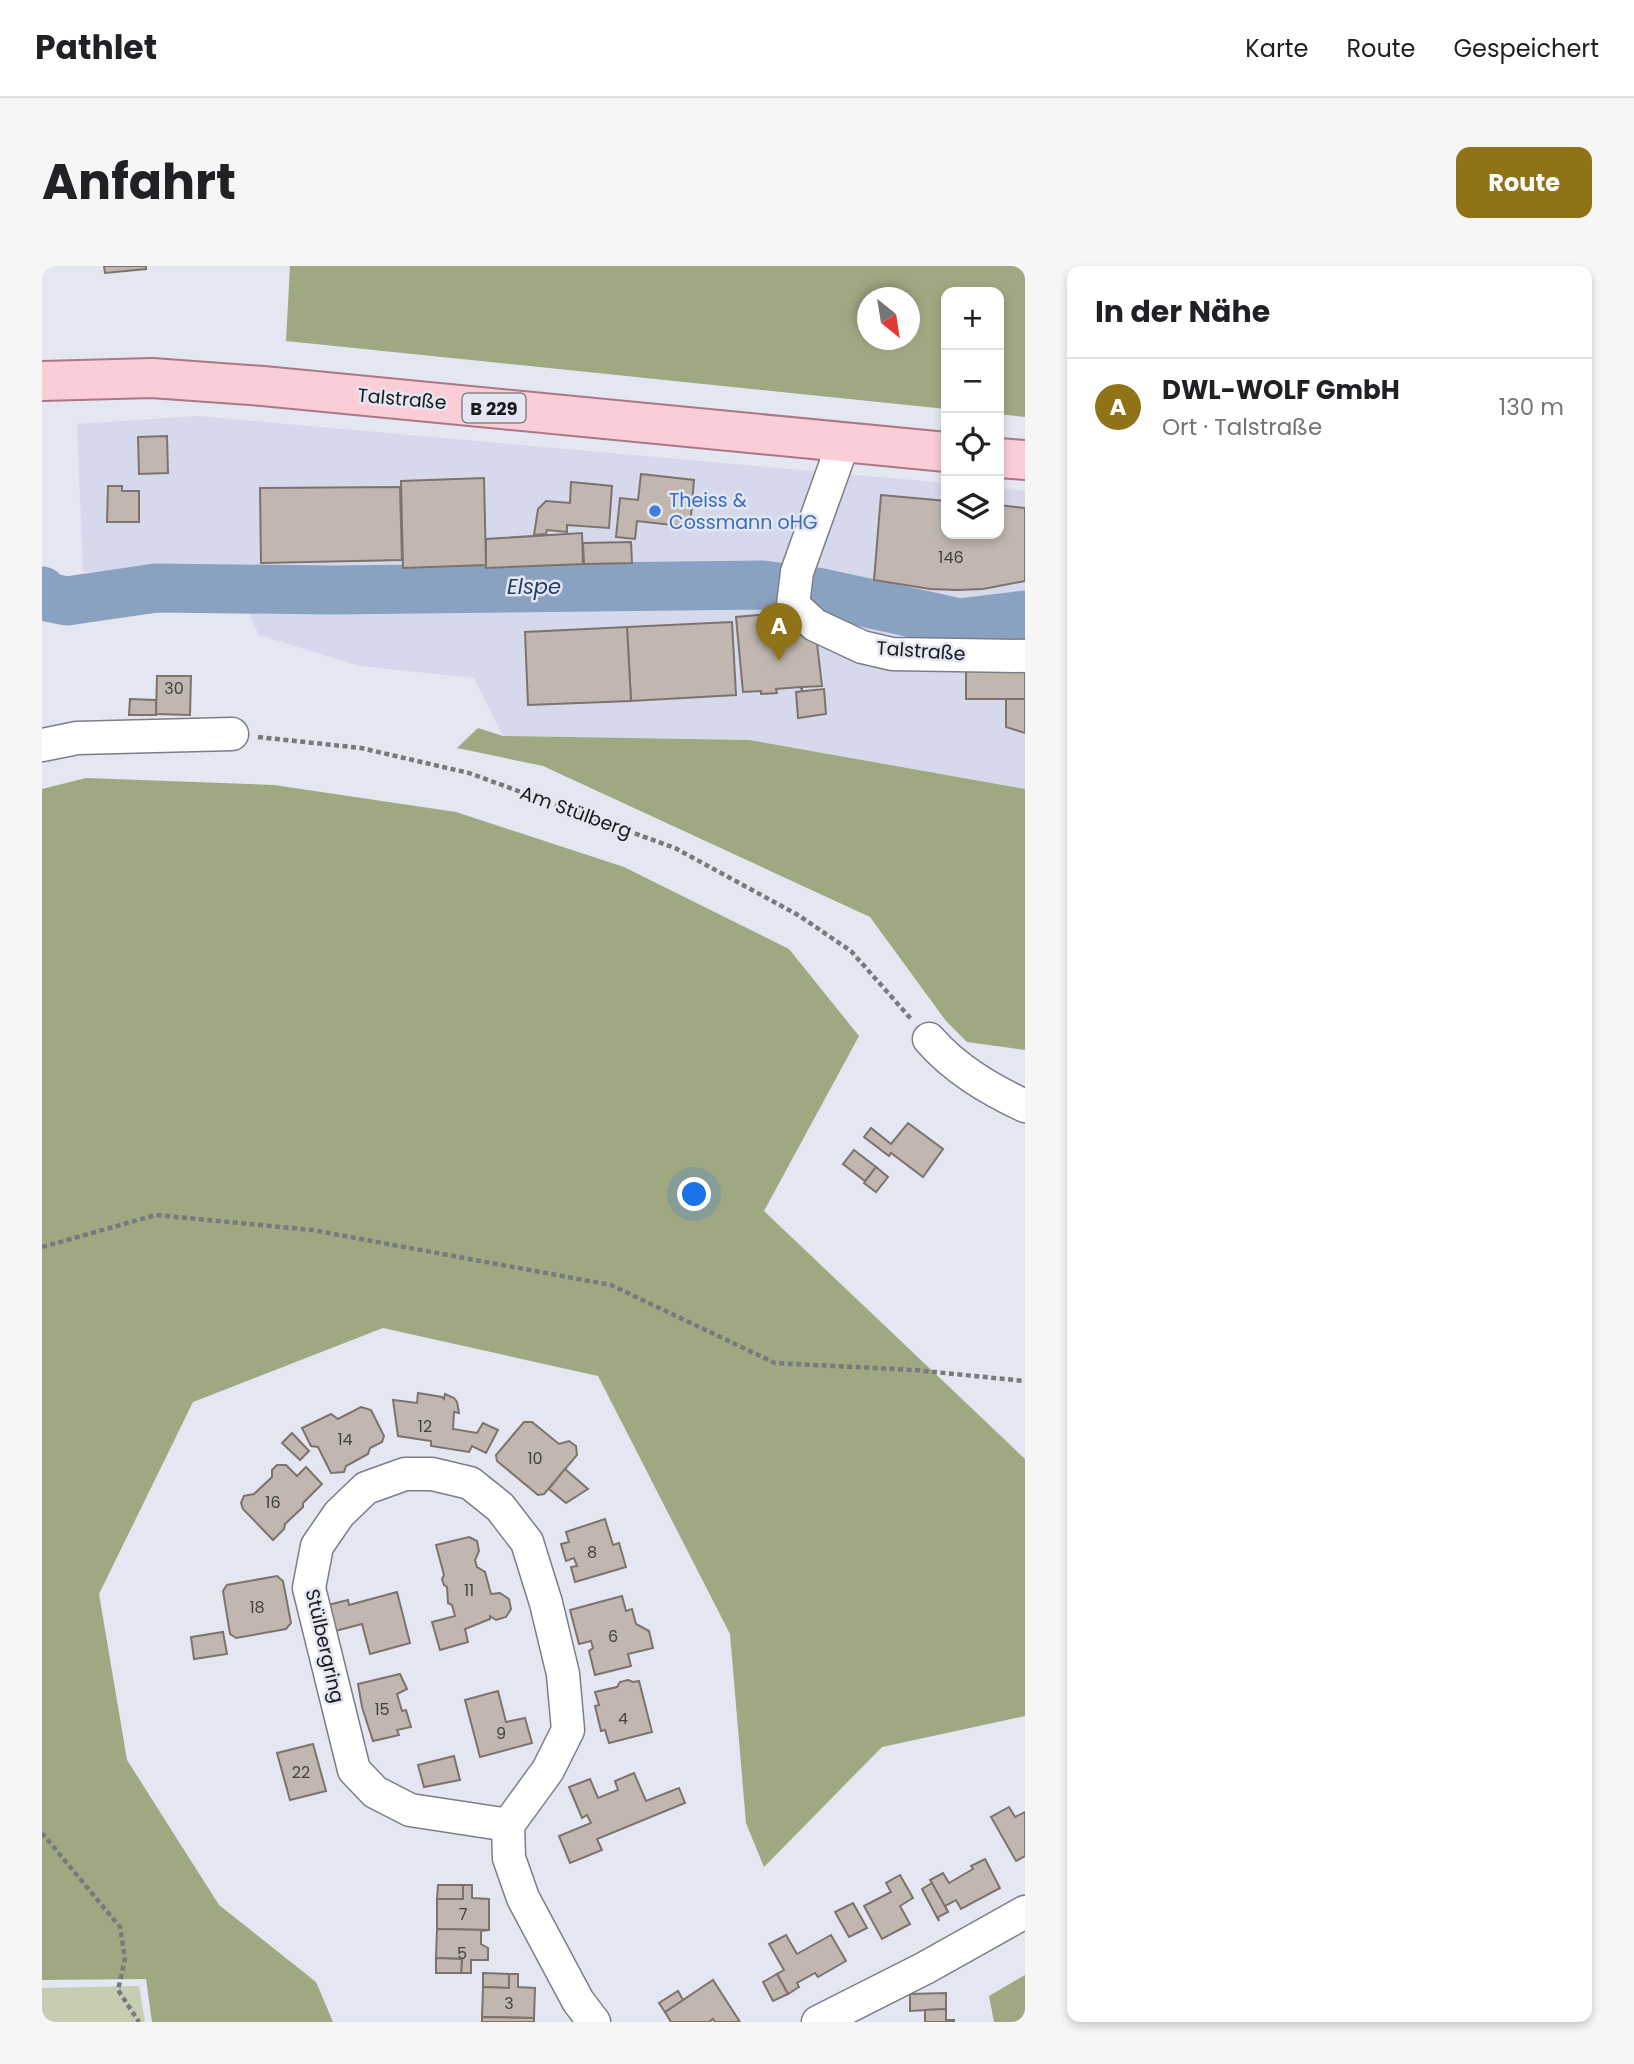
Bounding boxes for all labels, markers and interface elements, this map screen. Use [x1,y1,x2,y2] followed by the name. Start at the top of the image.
[35,24,157,71] text: Pathlet
[1245,32,1308,65] text: Karte
[1346,32,1415,65] text: Route
[1453,32,1599,65] text: Gespeichert
[1456,147,1592,218] button: Route
[42,148,236,216] text: Anfahrt
[857,287,920,350] north arrow
[941,287,1004,539] map controls
[941,287,1004,350] button: +
[1095,290,1270,333] text: In der Nähe
[941,350,1004,413] button: −
[1162,372,1400,408] text: DWL-WOLF GmbH
[356,382,448,416] street label: Talstraße
[1110,391,1126,423] text: A
[1499,391,1564,423] text: 130 m
[462,393,526,422] road number: B 229
[1162,411,1322,443] text: Ort · Talstraße
[941,413,1004,476] button: locate
[941,476,1004,539] button: layers
[669,487,818,536] place label: Theiss & Cossmann oHG
[647,503,663,519] marker: Theiss & Cossmann oHG
[938,546,964,569] house number: 146
[507,572,561,601] water label: Elspe
[756,603,802,661] pin: A
[876,634,966,668] street label: Talstraße
[164,677,184,700] house number: 30
[516,779,636,845] street label: Am Stülberg
[677,1177,711,1211] your location
[418,1415,432,1438] house number: 12
[337,1428,353,1451] house number: 14
[527,1447,543,1470] house number: 10
[265,1491,281,1514] house number: 16
[587,1541,597,1564] house number: 8
[464,1579,474,1602] house number: 11
[299,1586,351,1706] street label: Stülbergring
[249,1596,265,1619] house number: 18
[608,1625,618,1648] house number: 6
[374,1698,390,1721] house number: 15
[618,1707,628,1730] house number: 4
[496,1722,506,1745] house number: 9
[292,1761,310,1784] house number: 22
[459,1903,468,1926] house number: 7
[457,1942,467,1965] house number: 5
[504,1992,514,2015] house number: 3

